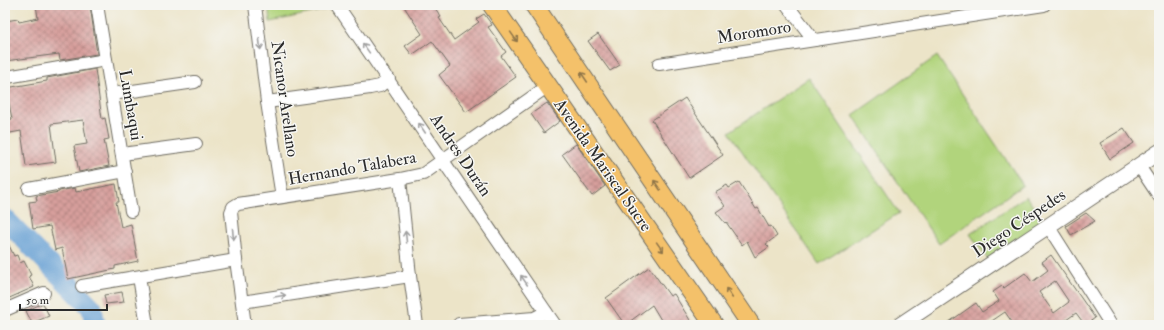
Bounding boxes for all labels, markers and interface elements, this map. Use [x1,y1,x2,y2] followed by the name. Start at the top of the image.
[716,16,792,48] street label: Moromoro
[510,31,518,42] one-way arrow
[256,37,264,50] one-way arrow
[266,40,304,158] street label: Nicanor Arellano
[362,42,370,53] one-way arrow
[114,68,148,143] street label: Lumbaqui
[580,72,588,83] one-way arrow
[549,94,657,235] street label: Avenida Mariscal Sucre
[425,109,497,201] street label: Andres Durán
[418,123,426,134] one-way arrow
[286,146,419,190] street label: Hernando Talabera
[653,180,661,191] one-way arrow
[968,184,1070,263] street label: Diego Céspedes
[229,227,237,240] one-way arrow
[402,231,410,244] one-way arrow
[656,242,664,253] one-way arrow
[520,274,528,285] one-way arrow
[20,286,107,312] scale bar
[725,287,733,298] one-way arrow
[274,292,287,300] one-way arrow
[26,293,50,308] text: 50 m

